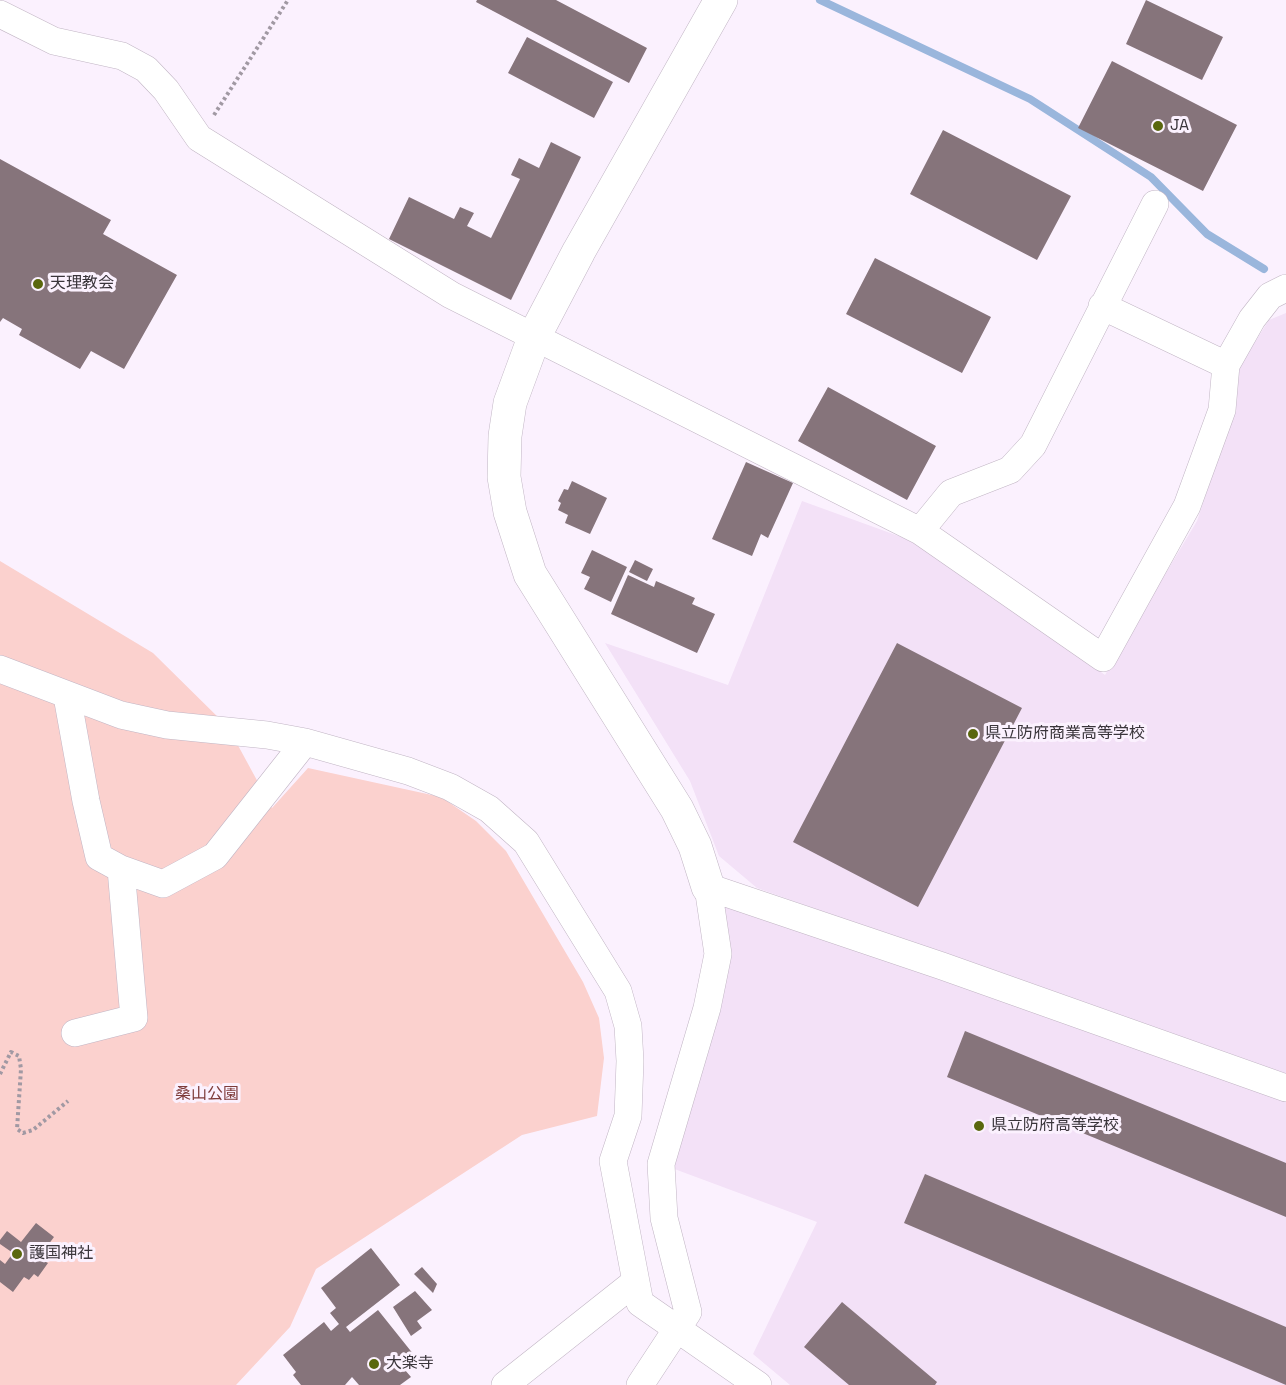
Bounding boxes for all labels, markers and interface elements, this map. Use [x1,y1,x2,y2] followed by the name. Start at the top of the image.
[1170,116,1189,136] place label: JA
[1151,119,1165,133] marker: JA
[50,274,114,294] place label: 天理教会
[31,277,45,291] marker: 天理教会
[985,724,1145,744] place label: 県立防府商業高等学校
[966,727,980,741] marker: 県立防府商業高等学校
[175,1085,239,1105] park label: 桑山公園
[991,1116,1119,1136] place label: 県立防府高等学校
[972,1119,986,1133] marker: 県立防府高等学校
[29,1244,93,1264] place label: 護国神社
[10,1247,24,1261] marker: 護国神社
[386,1354,434,1374] place label: 大楽寺
[367,1357,381,1371] marker: 大楽寺

